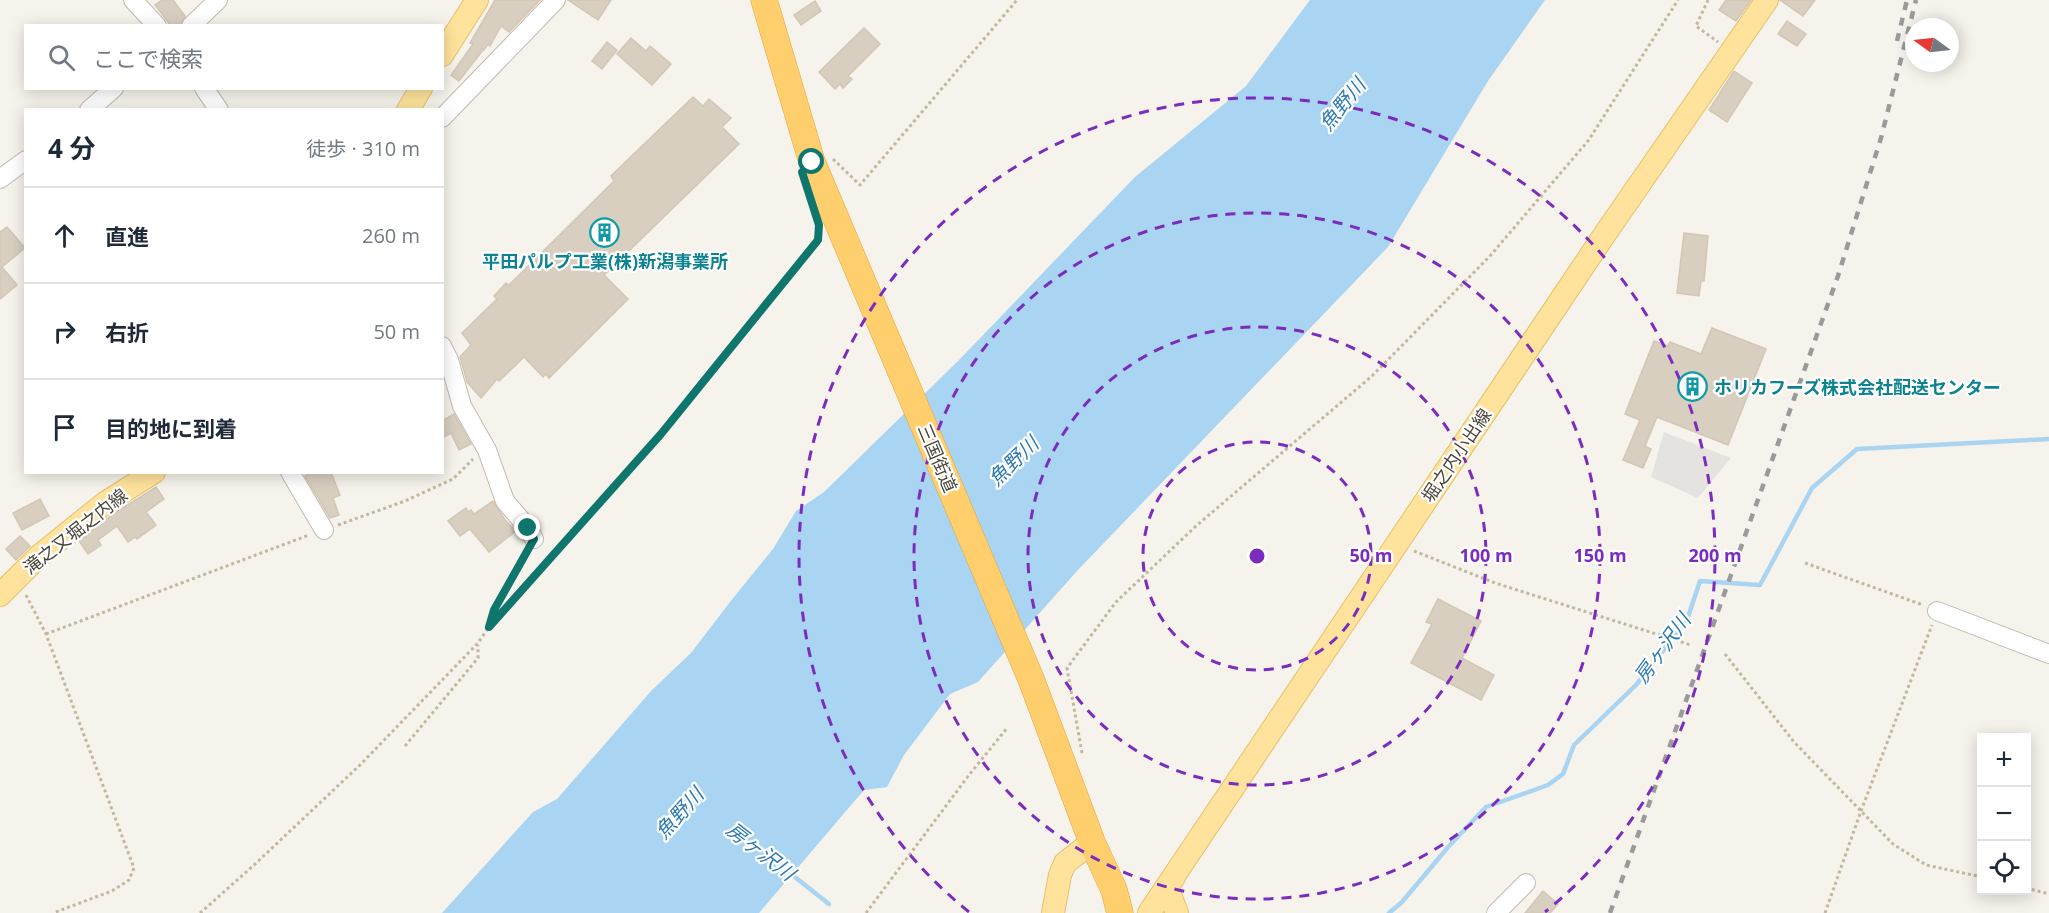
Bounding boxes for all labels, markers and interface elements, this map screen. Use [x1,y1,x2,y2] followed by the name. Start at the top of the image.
[1905,18,1959,72] north arrow
[24,24,444,90] search box
[45,41,78,74] icon: search
[93,43,203,73] text: ここで検索
[1313,71,1373,136] water label: 魚野川
[48,130,96,166] text: 4 分
[306,135,420,162] text: 徒歩 · 310 m
[798,148,824,174] route start
[589,216,621,248] building icon: 平田パルプ工業(株)新潟事業所
[48,219,81,252] icon: ahead
[105,221,149,251] text: 直進
[362,222,420,249] text: 260 m
[482,249,728,273] place label: 平田パルプ工業(株)新潟事業所
[48,315,81,348] icon: right
[105,317,149,347] text: 右折
[373,318,420,345] text: 50 m
[1677,371,1709,403] building icon: ホリカフーズ株式会社配送センター
[1714,375,2001,399] place label: ホリカフーズ株式会社配送センター
[1416,404,1496,506] street label: 堀之内小出線
[48,411,81,444] icon: arrive
[105,413,237,443] text: 目的地に到着
[913,420,963,496] street label: 三国街道
[982,429,1045,492] water label: 魚野川
[18,483,132,579] street label: 滝之又堀之内線
[514,514,540,540] route end
[1350,543,1392,567] text: 50 m
[1459,543,1513,567] text: 100 m
[1573,543,1627,567] text: 150 m
[1688,543,1742,567] text: 200 m
[1247,546,1267,566] centre of rings
[1628,606,1698,688] water label: 房ヶ沢川
[1977,733,2031,895] map controls
[1977,733,2031,787] button: +
[649,780,710,844] water label: 魚野川
[1977,787,2031,841] button: −
[721,816,802,887] water label: 房ヶ沢川
[1977,841,2031,895] button: locate

